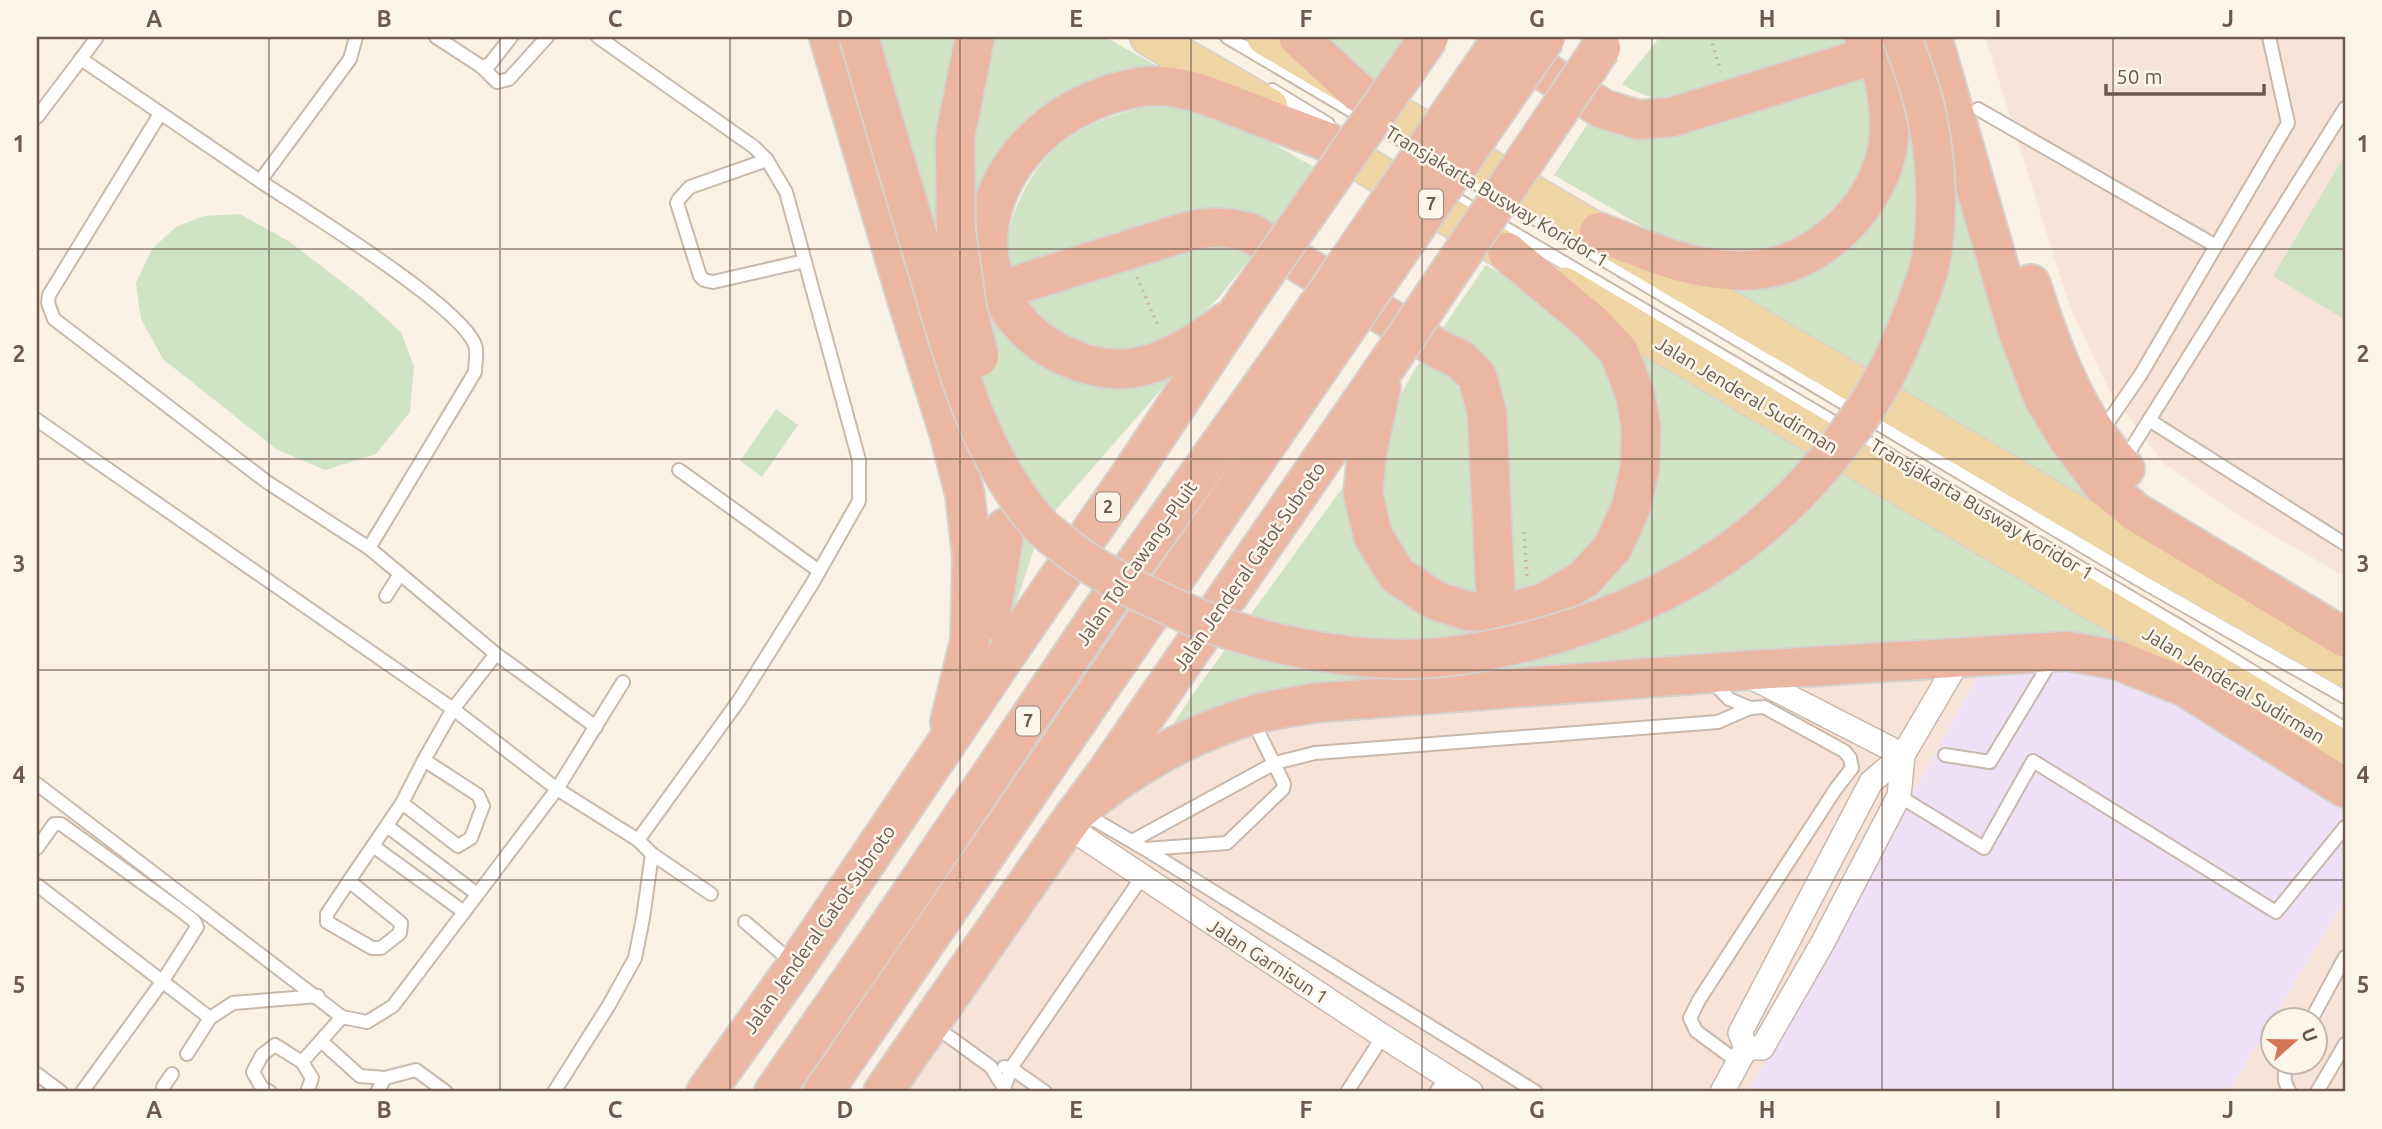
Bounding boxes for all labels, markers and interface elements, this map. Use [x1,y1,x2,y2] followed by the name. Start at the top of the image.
[146,6,162,31] text: A
[376,6,392,31] text: B
[608,6,623,31] text: C
[837,6,853,31] text: D
[1069,6,1083,31] text: E
[1300,6,1313,31] text: F
[1529,6,1545,31] text: G
[1759,6,1775,31] text: H
[1995,6,2001,31] text: I
[2222,6,2234,31] text: J
[2106,52,2263,96] scale bar
[2116,64,2163,88] text: 50 m
[1381,121,1613,271] street label: Transjakarta Busway Koridor 1
[13,131,25,156] text: 1
[2357,131,2369,156] text: 1
[1419,190,1443,218] road number: 7
[1652,332,1842,458] street label: Jalan Jenderal Sudirman
[13,341,25,366] text: 2
[2357,341,2369,366] text: 2
[1866,434,2098,584] street label: Transjakarta Busway Koridor 1
[1169,458,1329,674] street label: Jalan Jenderal Gatot Subroto
[1071,476,1201,649] street label: Jalan Tol Cawang–Pluit
[1096,492,1120,522] road number: 2
[13,551,25,576] text: 3
[2357,551,2369,576] text: 3
[2139,622,2329,748] street label: Jalan Jenderal Sudirman
[1016,706,1040,736] road number: 7
[13,762,26,787] text: 4
[2357,762,2370,787] text: 4
[739,821,899,1037] street label: Jalan Jenderal Gatot Subroto
[1204,914,1332,1008] street label: Jalan Garnisun 1
[13,972,25,997] text: 5
[2357,972,2369,997] text: 5
[2260,1006,2330,1076] north arrow
[2297,1025,2323,1045] text: U
[146,1097,162,1122] text: A
[376,1097,392,1122] text: B
[608,1097,623,1122] text: C
[837,1097,853,1122] text: D
[1069,1097,1083,1122] text: E
[1300,1097,1313,1122] text: F
[1529,1097,1545,1122] text: G
[1759,1097,1775,1122] text: H
[1995,1097,2001,1122] text: I
[2222,1097,2234,1122] text: J

